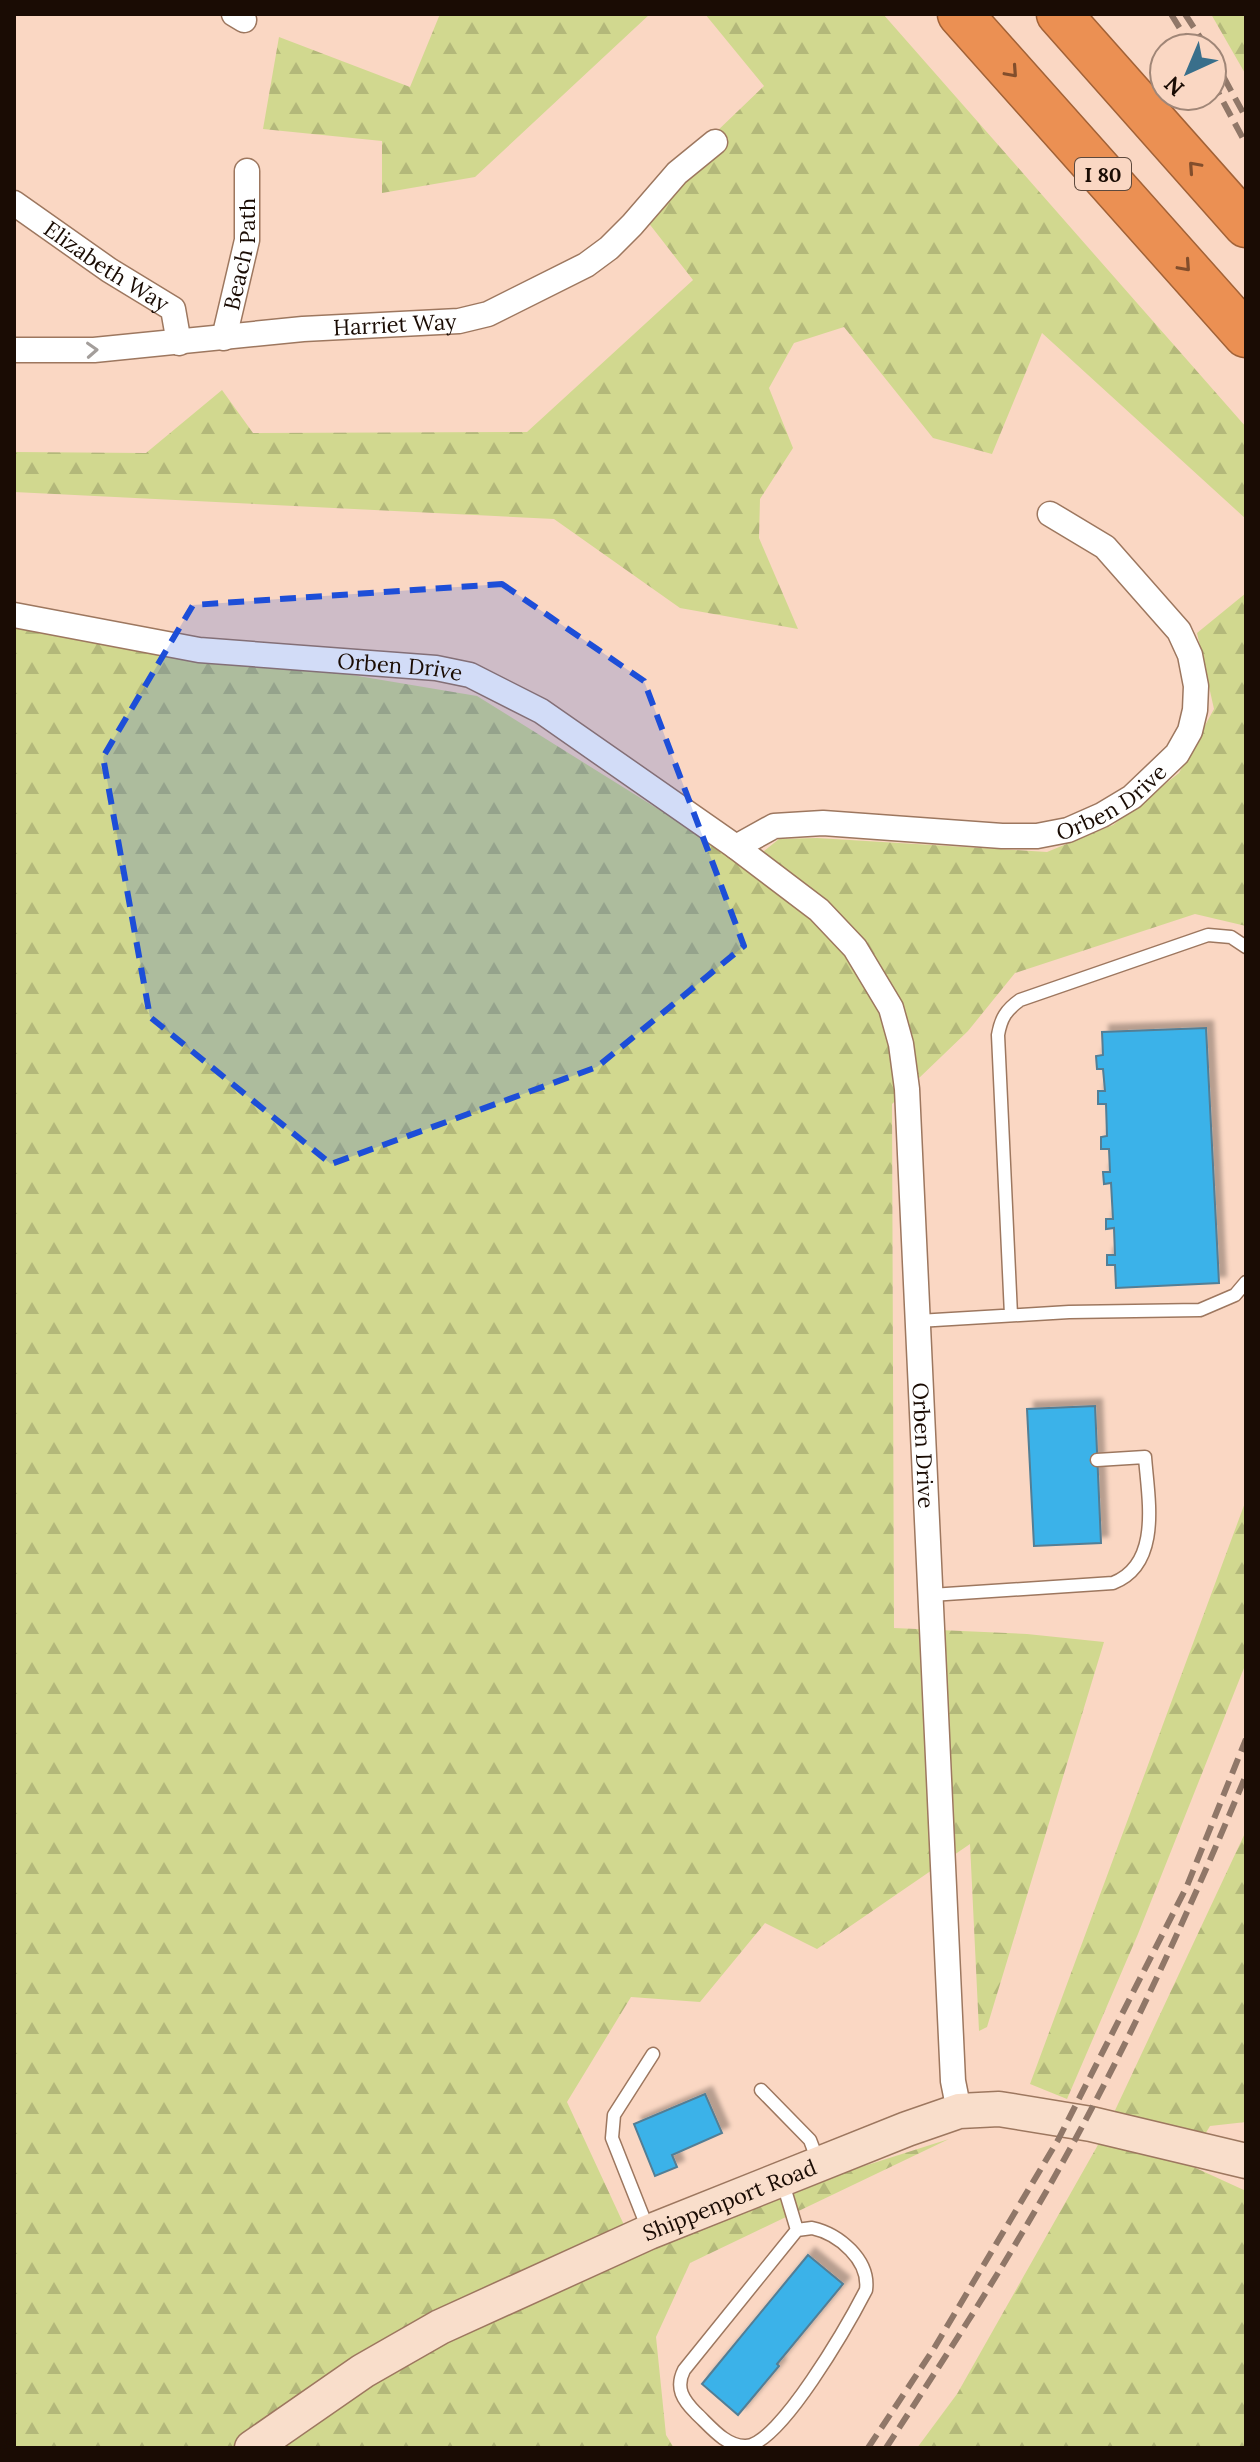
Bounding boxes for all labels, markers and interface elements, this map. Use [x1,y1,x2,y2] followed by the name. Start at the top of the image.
[1148,32,1228,112] north arrow
[1002,63,1017,78] one-way arrow
[1158,70,1190,102] text: N
[1075,158,1131,190] road number: I 80
[1190,161,1204,176] one-way arrow
[217,198,261,313] street label: Beach Path
[38,215,175,318] street label: Elizabeth Way
[1175,257,1190,272] one-way arrow
[332,307,458,341] street label: Harriet Way
[86,341,99,358] one-way arrow
[336,647,465,687] street label: Orben Drive
[1054,758,1172,846] street label: Orben Drive
[907,1382,940,1509] street label: Orben Drive
[639,2153,820,2247] street label: Shippenport Road

